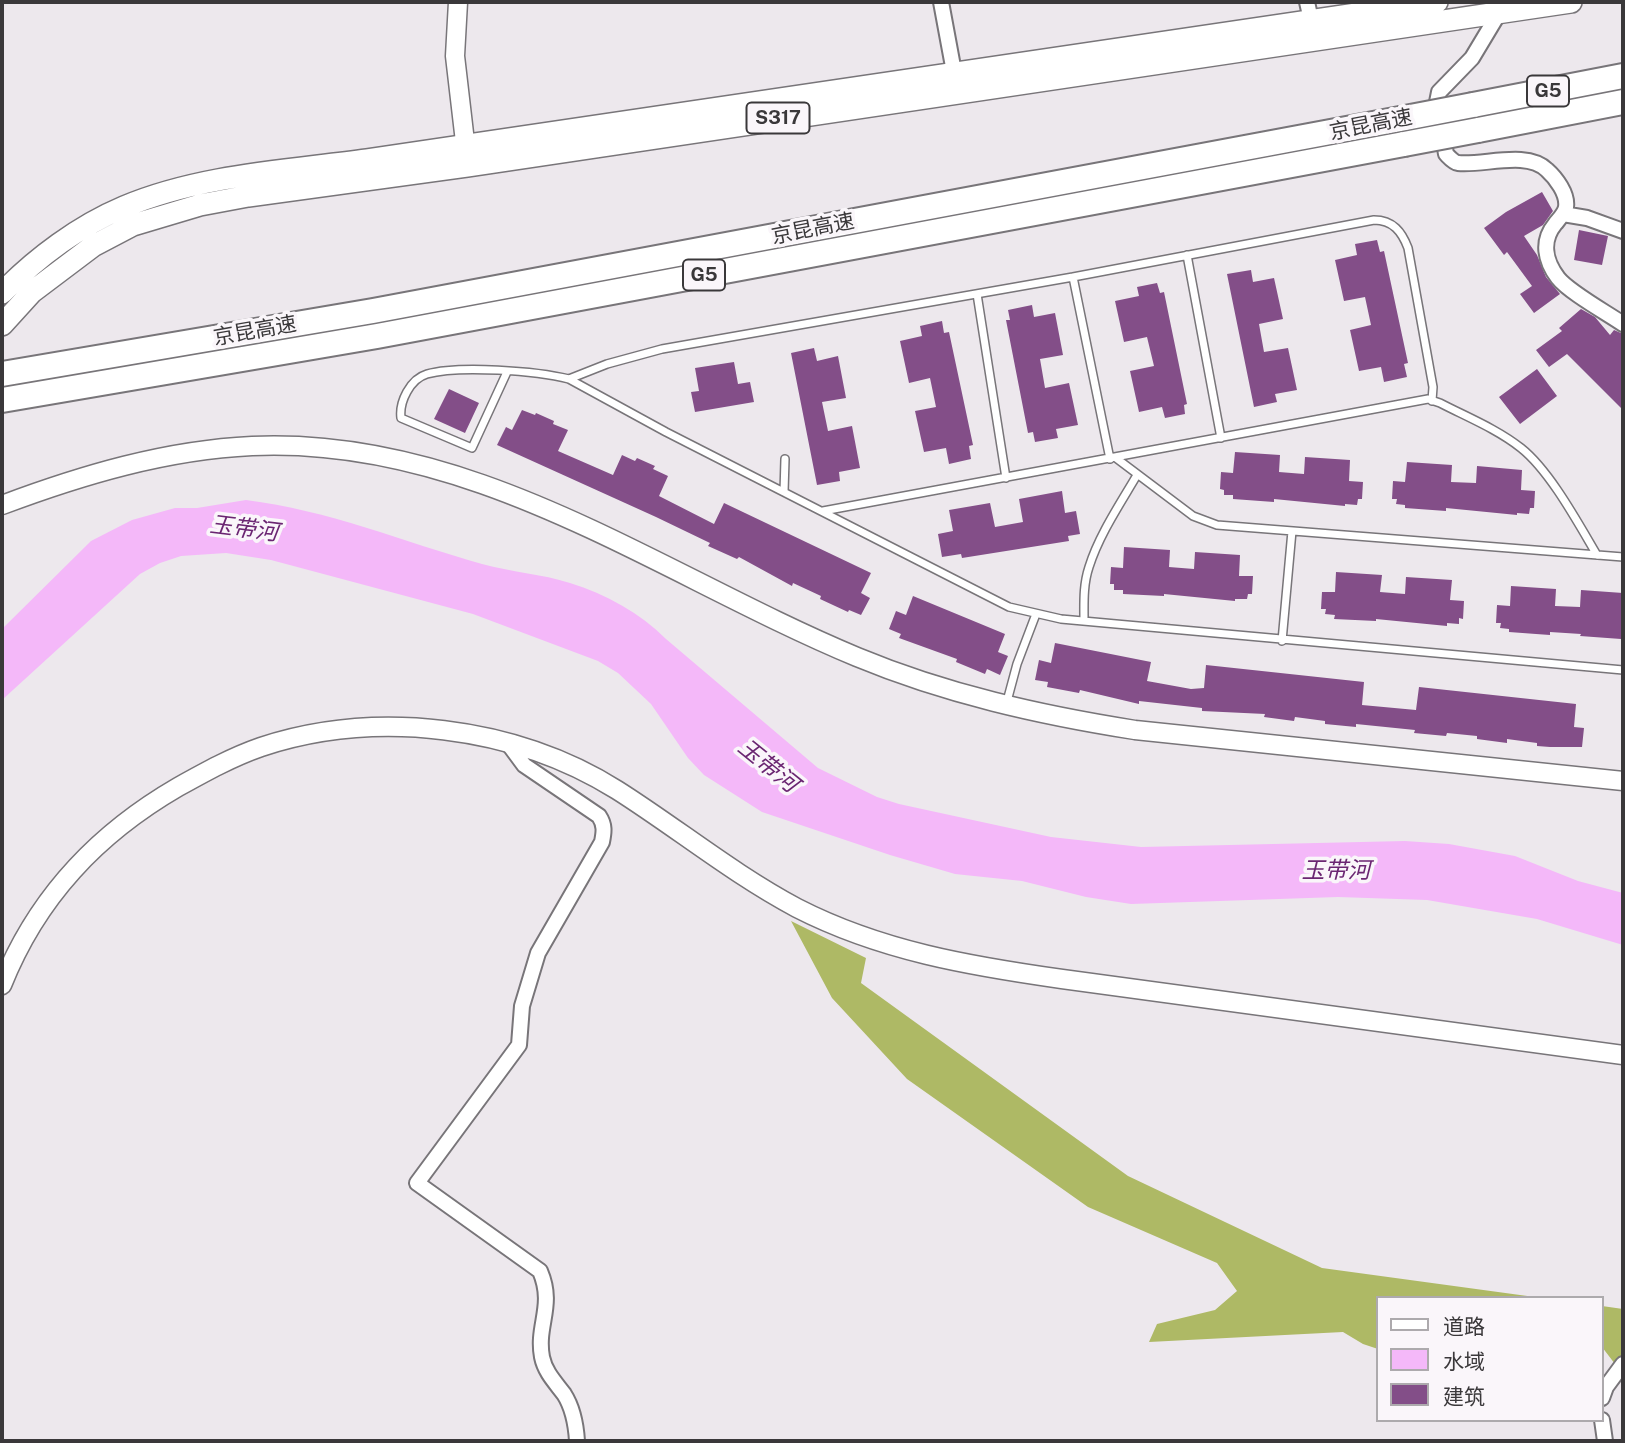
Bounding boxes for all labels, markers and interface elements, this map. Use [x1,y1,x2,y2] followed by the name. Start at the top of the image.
[1527,76,1569,106] road number: G5
[746,102,810,134] road number: S317
[1327,105,1415,145] street label: 京昆高速
[769,209,857,249] street label: 京昆高速
[683,260,725,290] road number: G5
[211,311,299,351] street label: 京昆高速
[208,511,280,547] water label: 玉带河
[733,734,803,798] water label: 玉带河
[1302,857,1370,885] water label: 玉带河
[1376,1296,1604,1422] legend
[1443,1314,1485,1339] text: 道路
[1443,1349,1485,1374] text: 水域
[1443,1384,1485,1409] text: 建筑

